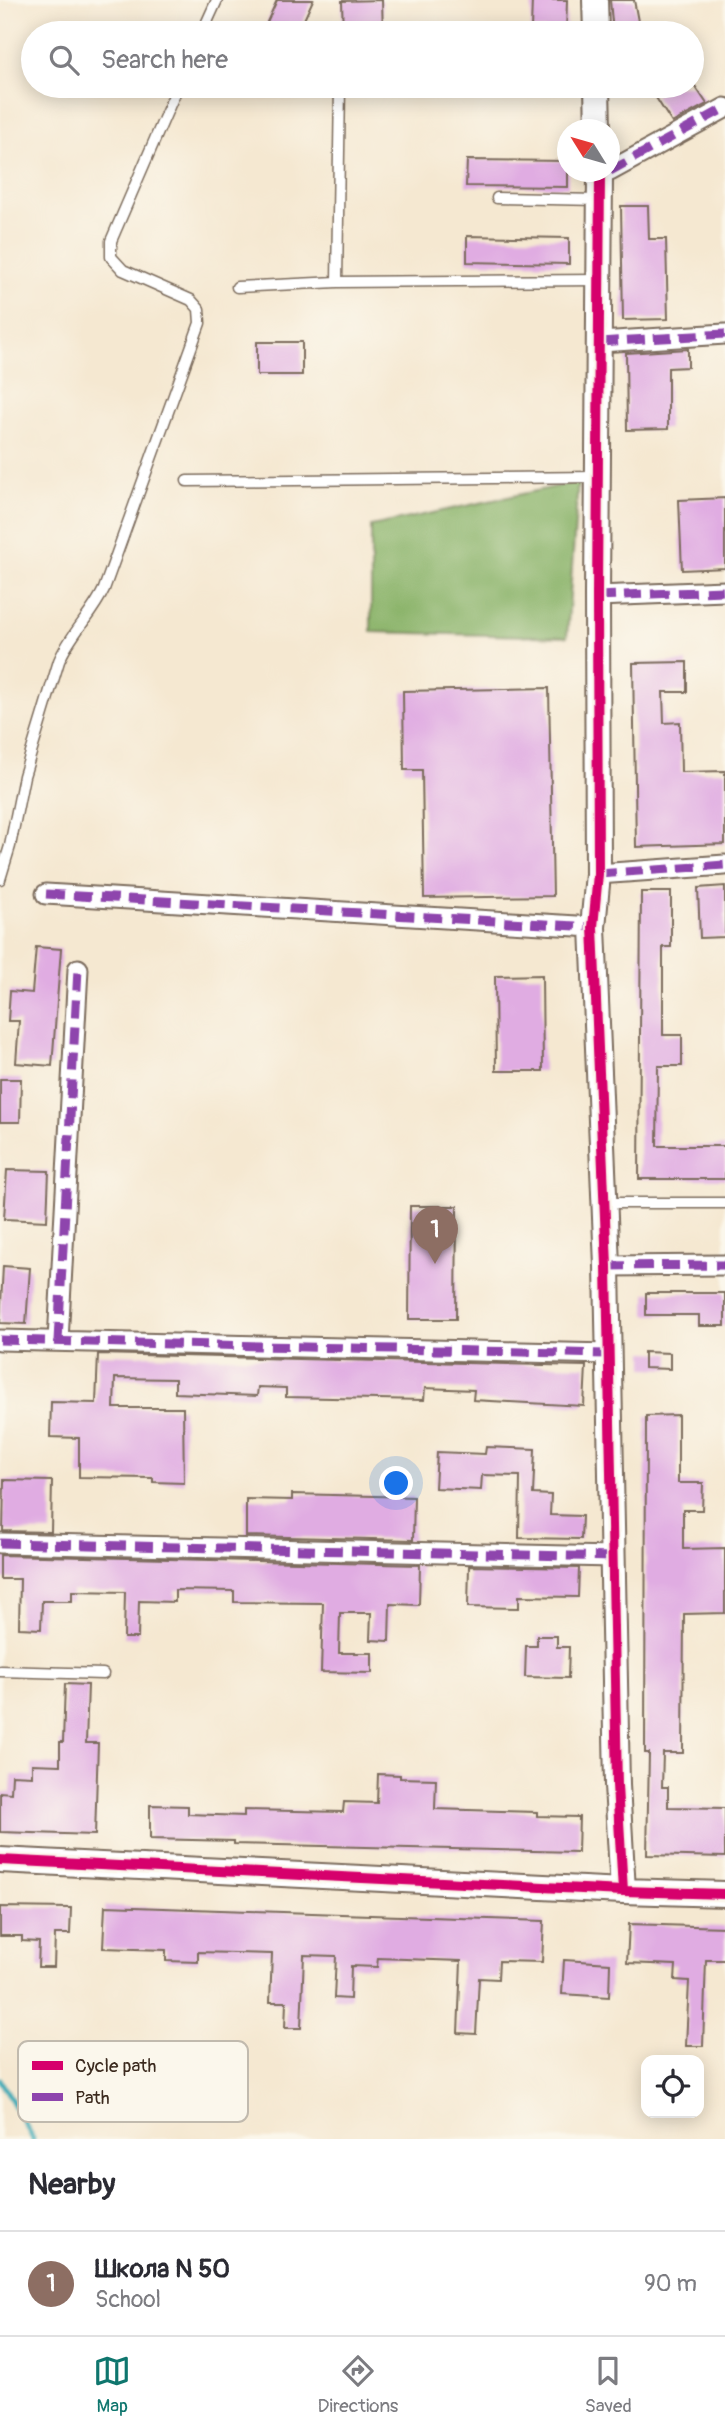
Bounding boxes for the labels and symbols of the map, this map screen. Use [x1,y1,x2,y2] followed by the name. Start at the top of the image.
[557,119,620,182] north arrow
[412,1206,458,1264] pin: 1
[379,1466,413,1500] your location
[18,2041,248,2122] legend
[75,2054,156,2078] text: Cycle path
[75,2086,110,2110] text: Path

